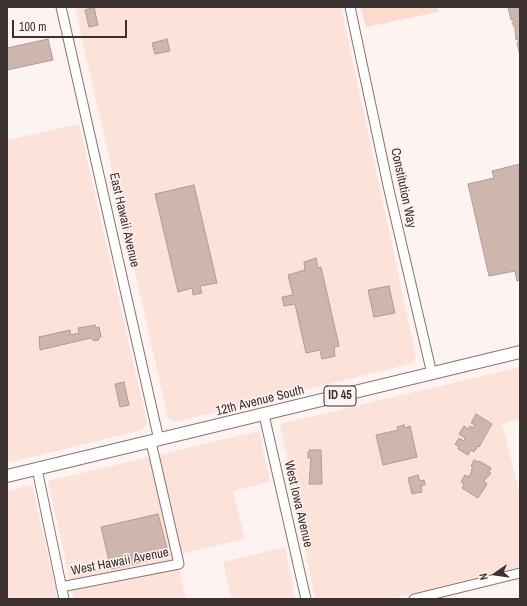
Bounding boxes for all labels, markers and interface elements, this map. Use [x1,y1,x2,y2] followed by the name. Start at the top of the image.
[14,12,129,38] scale bar
[19,19,46,35] text: 100 m
[387,147,419,229] street label: Constitution Way
[106,171,142,269] street label: East Hawaii Avenue
[214,382,306,420] street label: 12th Avenue South
[324,386,356,406] road number: ID 45
[280,459,316,549] street label: West Iowa Avenue
[70,545,170,579] street label: West Hawaii Avenue
[475,554,515,594] north arrow
[476,572,491,581] text: N

